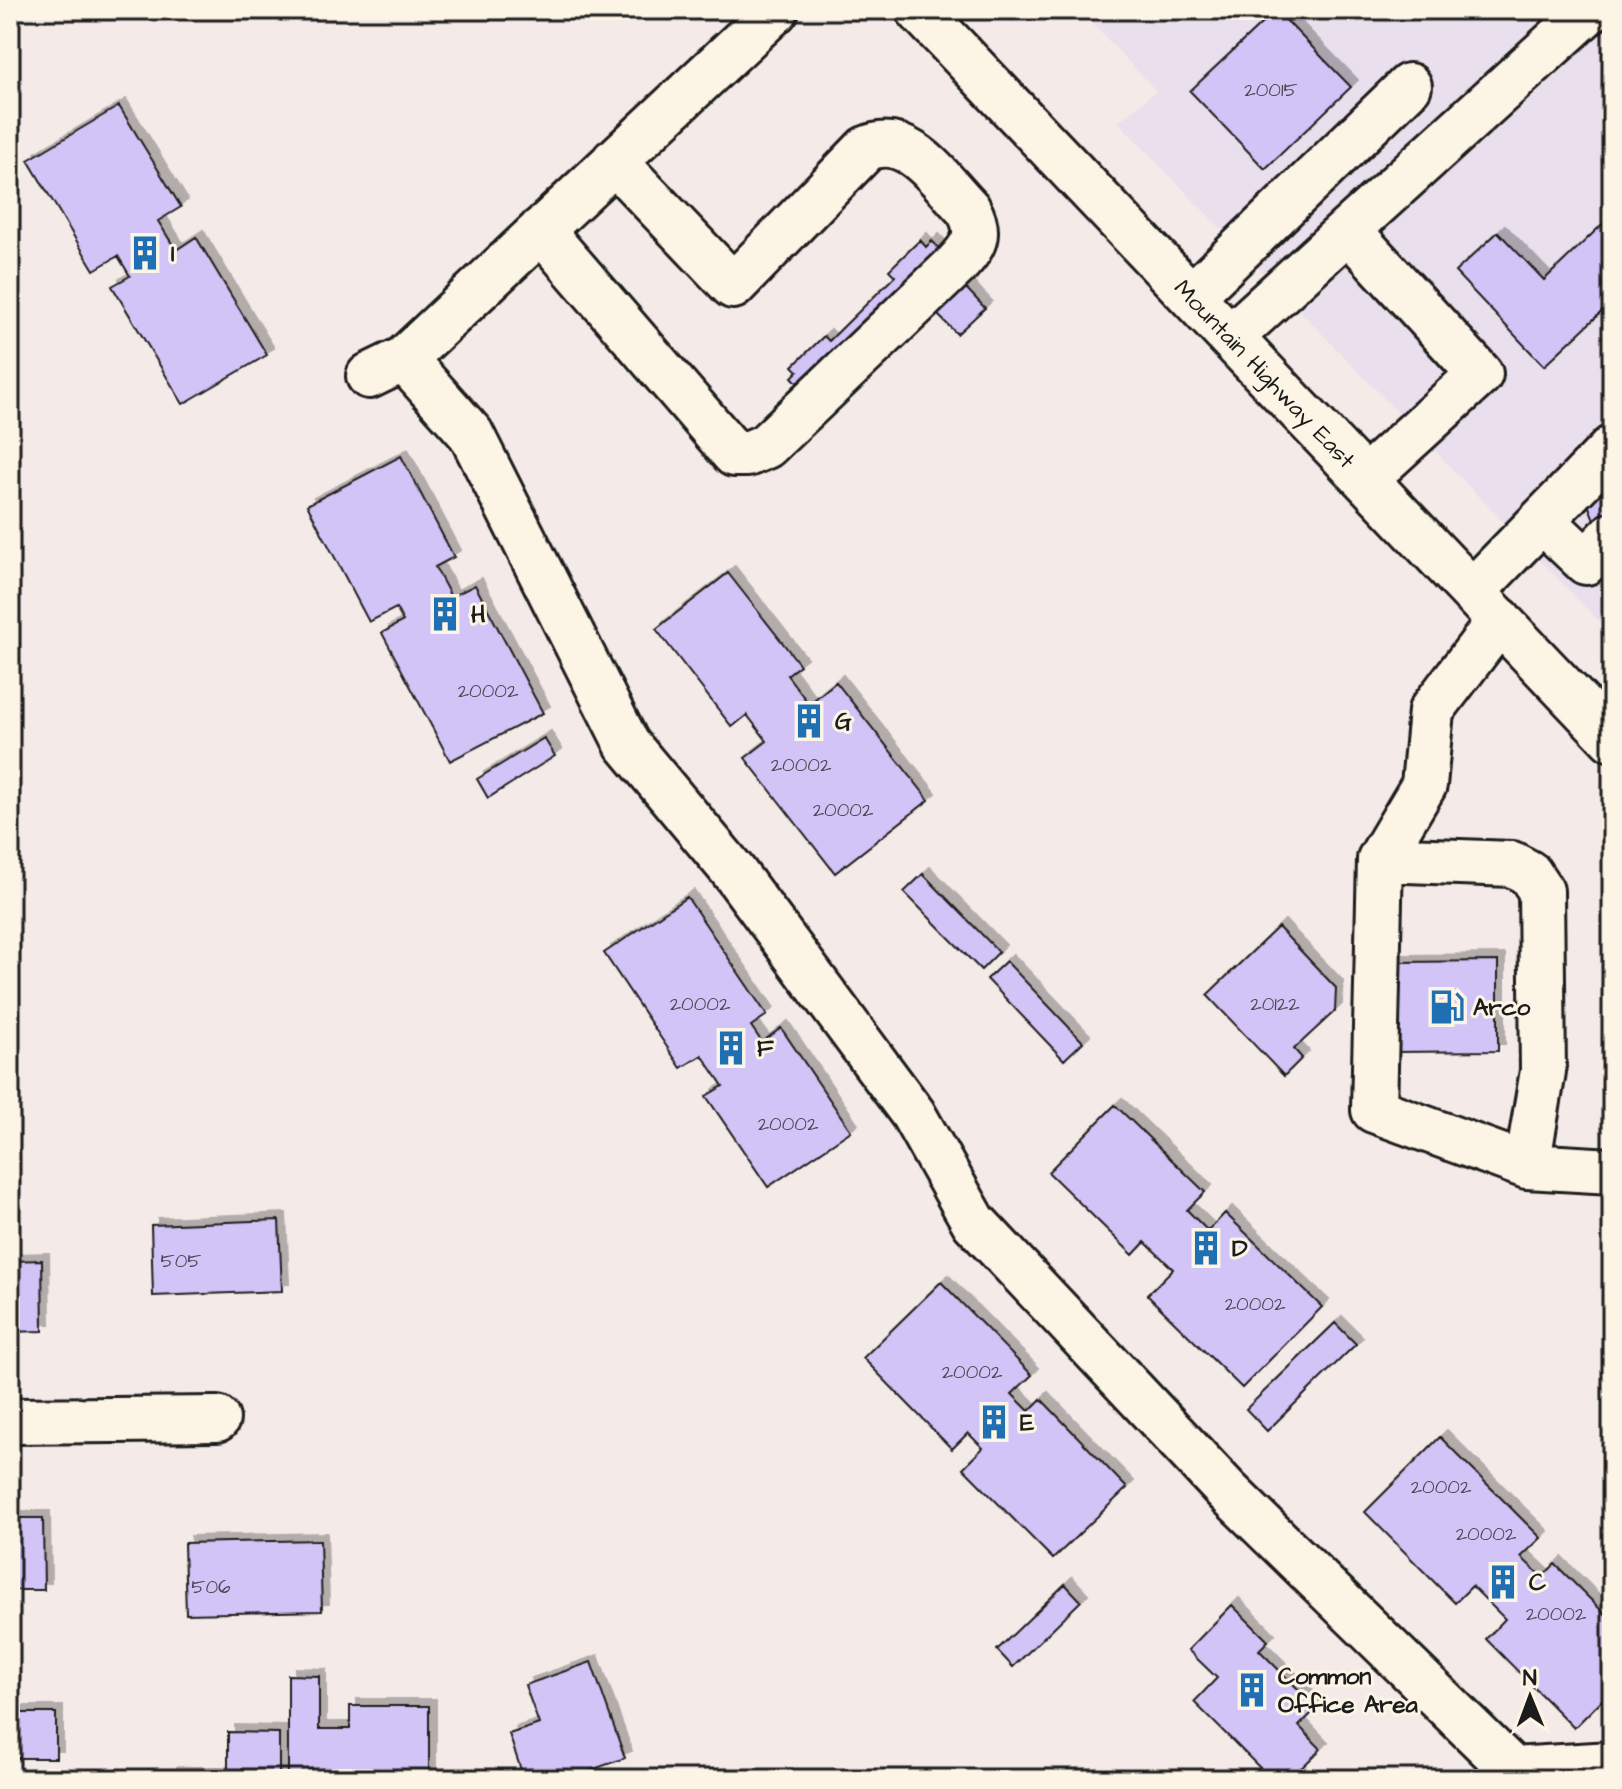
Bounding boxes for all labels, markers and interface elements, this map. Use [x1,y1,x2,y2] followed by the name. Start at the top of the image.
[1244,76,1298,104] house number: 20015
[126,234,164,272] building icon: I
[171,237,175,271] place label: I
[1166,272,1363,477] street label: Mountain Highway East
[426,595,464,633] building icon: H
[471,598,486,632] place label: H
[458,677,519,705] house number: 20002
[790,702,828,740] building icon: G
[835,705,852,739] place label: G
[771,751,832,779] house number: 20002
[813,796,874,824] house number: 20002
[1428,988,1466,1026] fuel station icon: Arco
[670,990,731,1018] house number: 20002
[1250,990,1300,1018] house number: 20122
[1473,991,1531,1025] place label: Arco
[712,1029,750,1067] building icon: F
[757,1032,774,1066] place label: F
[758,1110,819,1138] house number: 20002
[1187,1229,1225,1267] building icon: D
[1232,1232,1248,1266] place label: D
[161,1247,201,1275] house number: 505
[1225,1290,1286,1318] house number: 20002
[942,1358,1003,1386] house number: 20002
[975,1403,1013,1441] building icon: E
[1020,1406,1035,1440] place label: E
[1411,1473,1472,1501] house number: 20002
[1456,1520,1517,1548] house number: 20002
[1484,1563,1522,1601] building icon: C
[1529,1566,1546,1600] place label: C
[191,1573,231,1601] house number: 506
[1526,1600,1587,1628] house number: 20002
[1490,1657,1570,1737] north arrow
[1278,1660,1419,1722] place label: Common Office Area
[1523,1663,1537,1694] text: N
[1233,1671,1271,1709] building icon: Common Office Area

